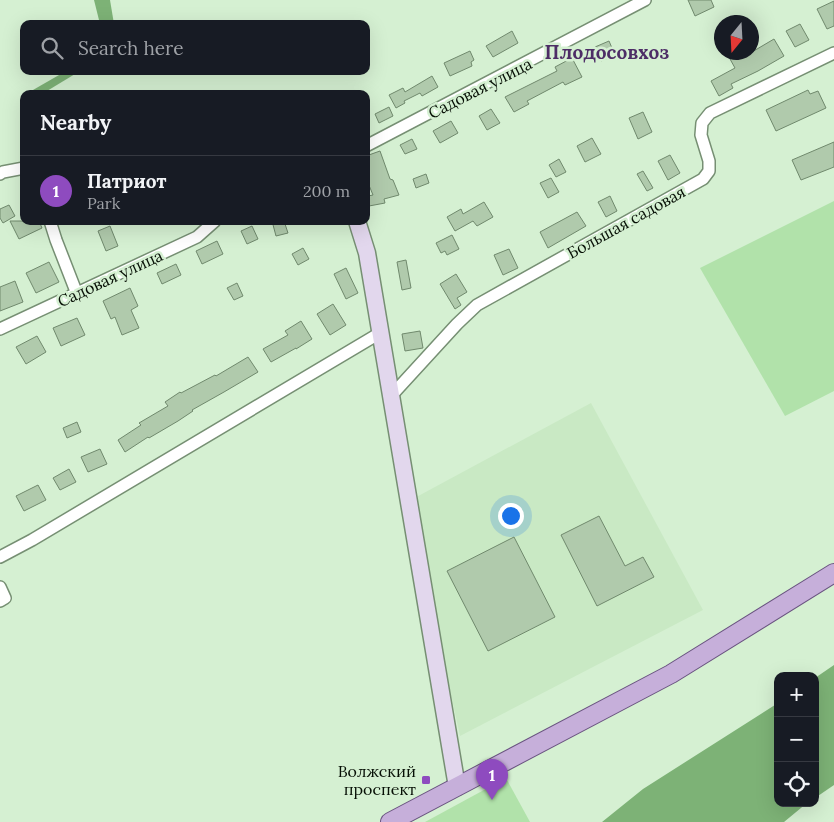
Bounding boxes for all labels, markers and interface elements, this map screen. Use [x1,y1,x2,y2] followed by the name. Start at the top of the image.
[714,15,759,60] north arrow
[20,20,370,75] search box
[38,34,66,62] icon: search
[78,36,184,60] text: Search here
[545,40,669,64] district label: Плодосовхоз
[425,53,535,123] street label: Садовая улица
[40,109,111,136] text: Nearby
[87,169,166,193] text: Патриот
[53,181,59,201] text: 1
[303,181,350,201] text: 200 m
[563,181,689,263] street label: Большая садовая
[87,193,120,213] text: Park
[54,245,166,311] street label: Садовая улица
[498,503,524,529] your location
[774,672,819,807] map controls
[774,672,819,717] button: +
[774,717,819,762] button: −
[476,759,508,800] pin: 1
[338,761,416,799] place label: Волжский проспект
[774,762,819,807] button: locate
[420,774,432,786] marker: Волжский проспект

